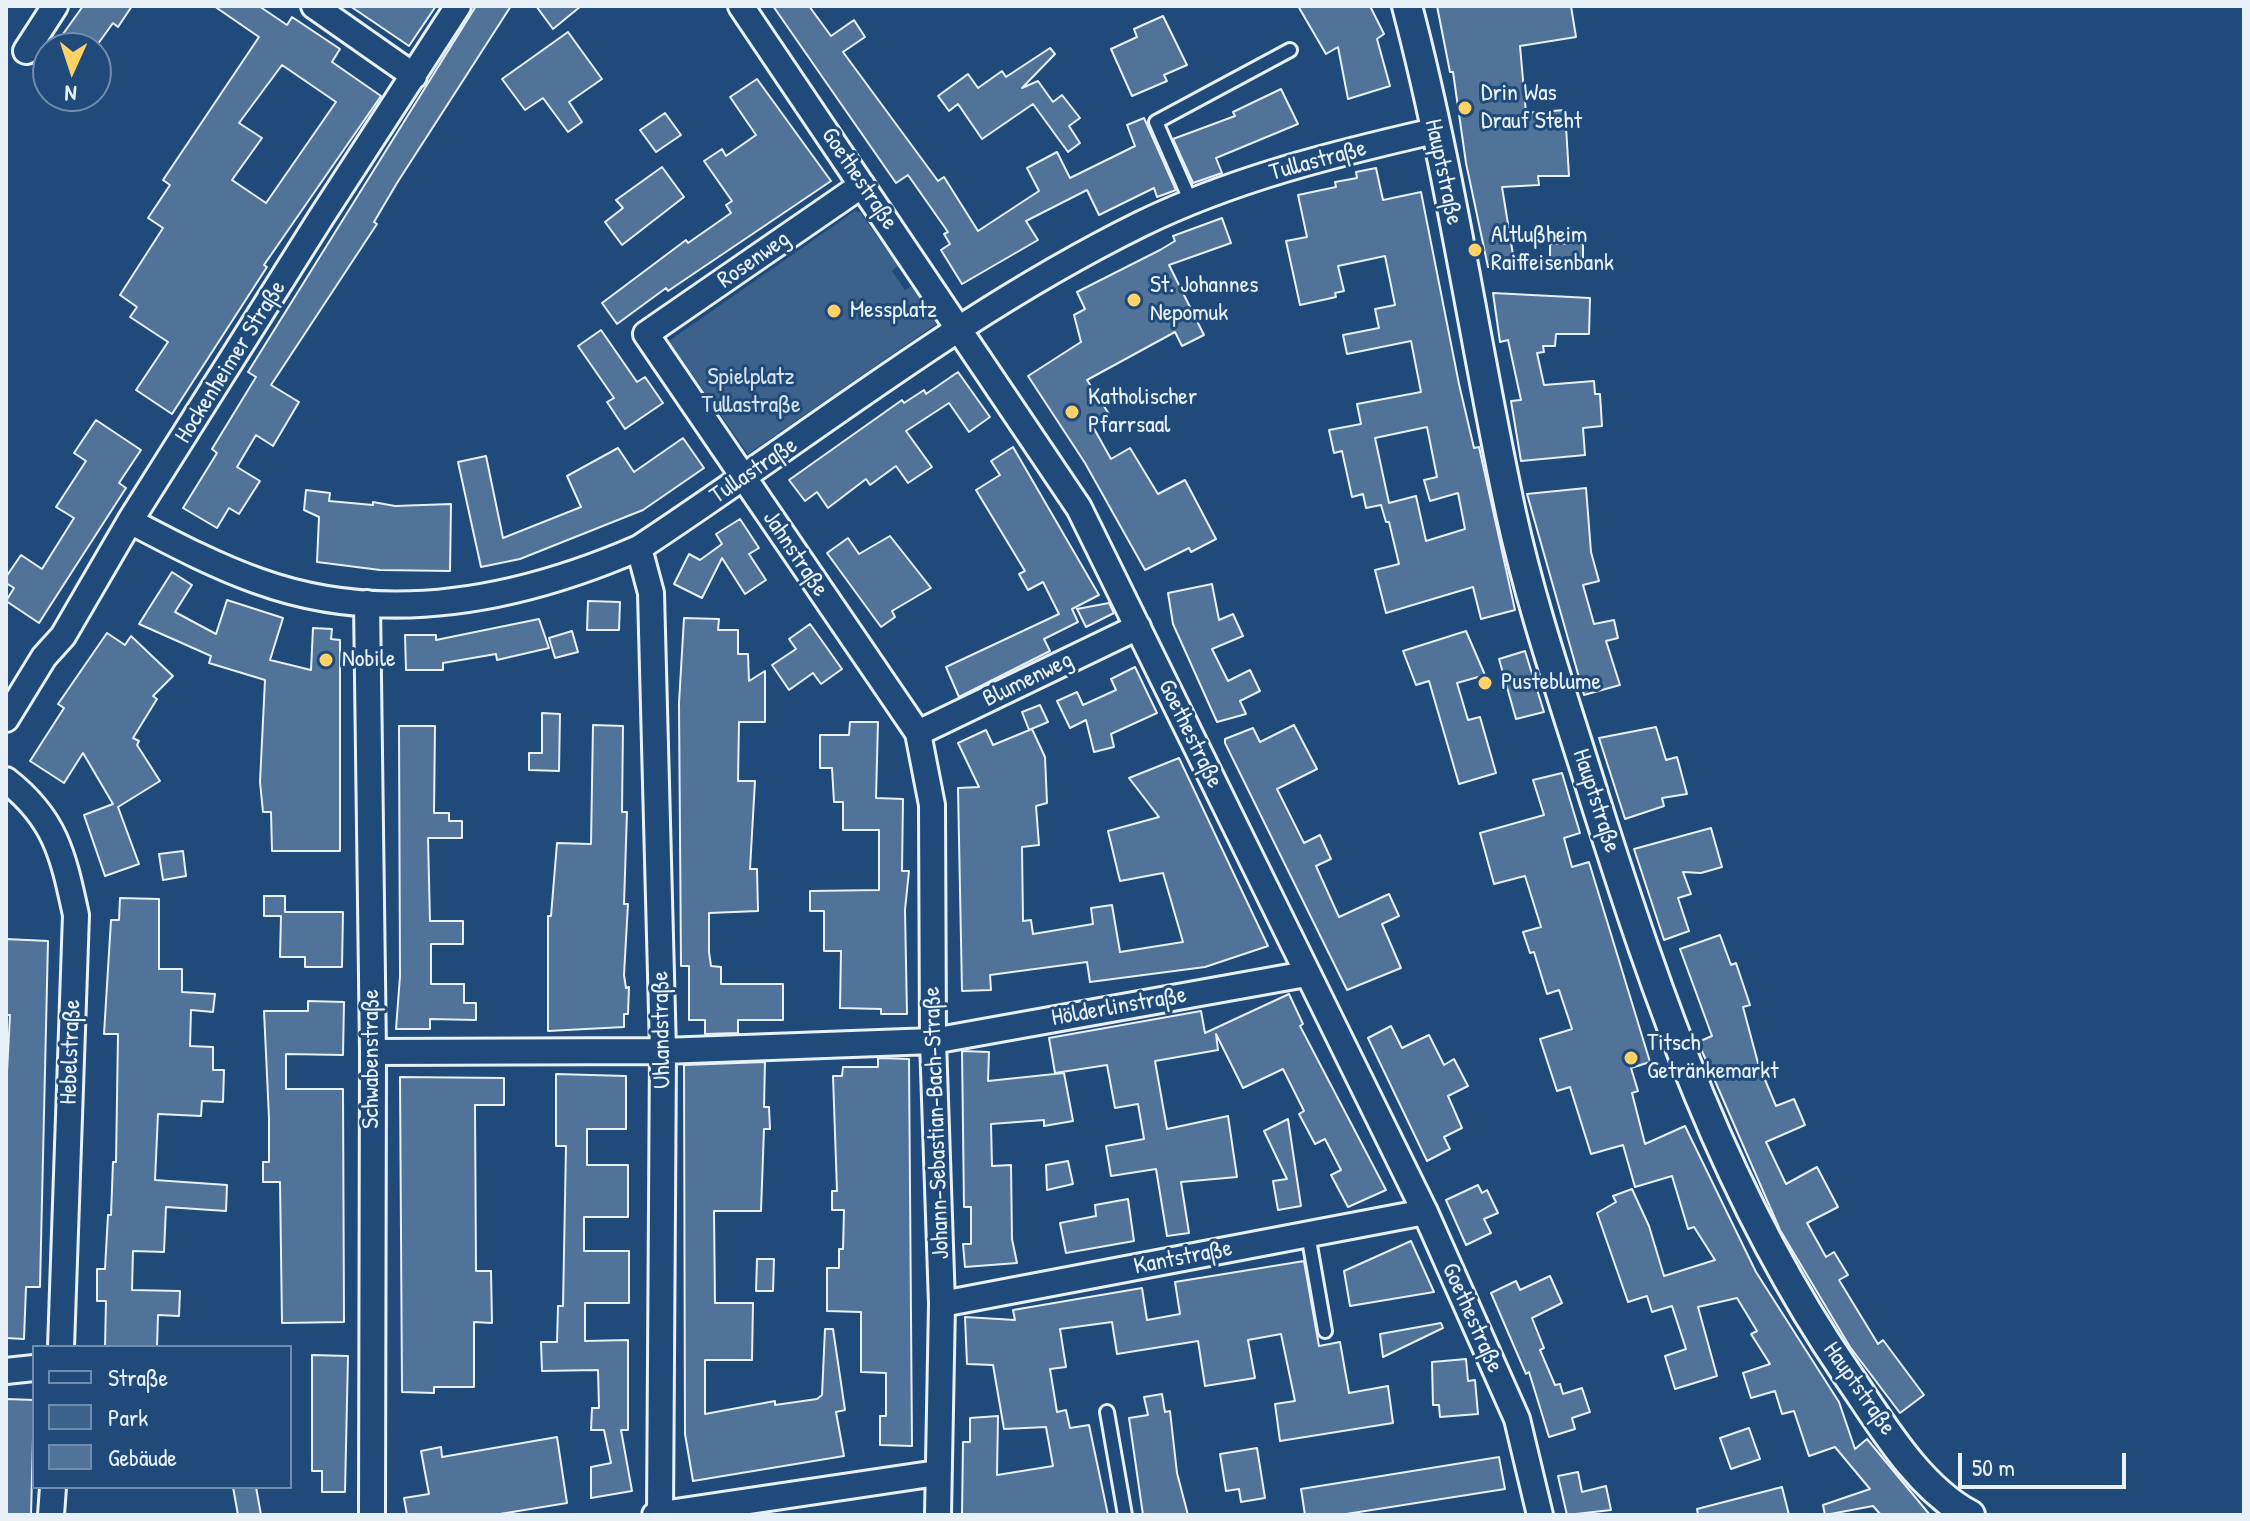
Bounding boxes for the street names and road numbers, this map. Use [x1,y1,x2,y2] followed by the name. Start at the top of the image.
[1418,117,1468,227] street label: Hauptstraße
[814,122,904,236] street label: Goethestraße
[1266,134,1370,188] street label: Tullastraße
[712,225,796,295] street label: Rosenweg
[169,275,293,449] street label: Hockenheimer Straße
[705,431,803,511] street label: Tullastraße
[756,505,834,603] street label: Jahnstraße
[978,646,1078,714] street label: Blumenweg
[1151,675,1229,793] street label: Goethestraße
[1566,746,1626,856] street label: Hauptstraße
[647,971,677,1089] street label: Uhlandstraße
[1049,981,1189,1033] street label: Hölderlinstraße
[918,986,956,1260] street label: Johann-Sebastian-Bach-Straße
[358,989,386,1129] street label: Schwabenstraße
[55,999,87,1105] street label: Hebelstraße
[1131,1234,1235,1282] street label: Kantstraße
[1435,1259,1509,1377] street label: Goethestraße
[1816,1337,1902,1441] street label: Hauptstraße

